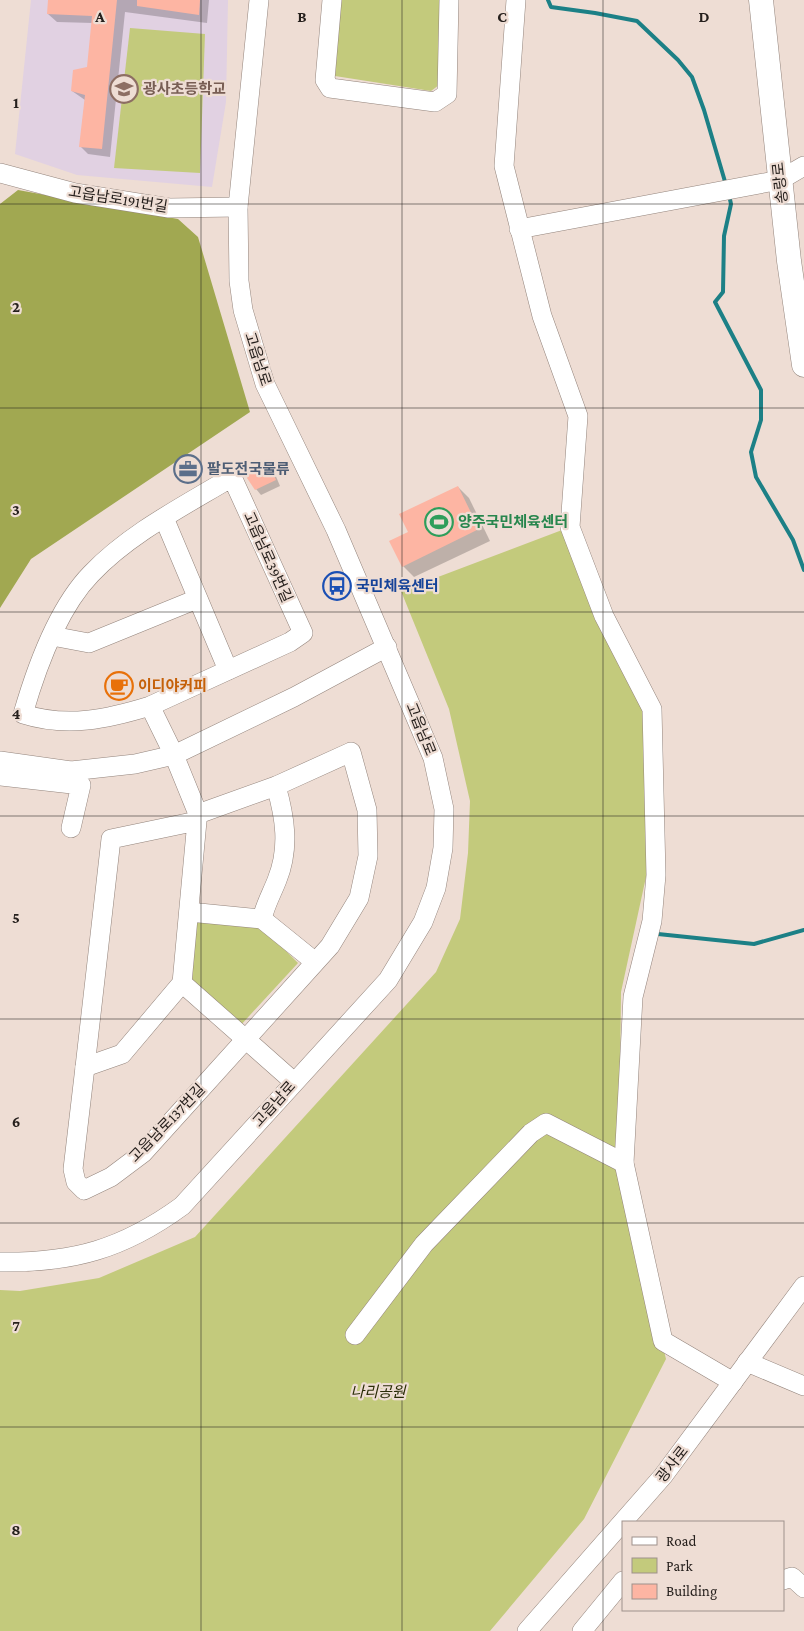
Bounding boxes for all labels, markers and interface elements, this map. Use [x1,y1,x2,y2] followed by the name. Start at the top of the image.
[94,8,105,25] text: A
[297,8,307,25] text: B
[497,8,507,25] text: C
[698,8,710,25] text: D
[109,74,139,104] school or university icon: 광사초등학교
[143,80,226,97] place label: 광사초등학교
[13,94,19,111] text: 1
[770,162,790,204] street label: 송랑로
[67,183,169,215] street label: 고읍남로191번길
[12,298,20,315] text: 2
[242,330,274,388] street label: 고읍남로
[173,454,203,484] office icon: 팔도전국물류
[207,461,290,477] place label: 팔도전국물류
[12,501,20,518] text: 3
[424,507,454,537] sports icon: 양주국민체육센터
[241,509,295,605] street label: 고읍남로39번길
[458,514,568,530] place label: 양주국민체육센터
[322,571,352,601] bus stop icon: 국민체육센터
[356,578,439,594] place label: 국민체육센터
[104,671,134,701] cafe icon: 이디야커피
[138,678,207,694] place label: 이디야커피
[403,700,439,758] street label: 고읍남로
[12,705,21,722] text: 4
[12,909,20,926] text: 5
[250,1078,298,1130] street label: 고읍남로
[126,1081,208,1165] street label: 고읍남로137번길
[12,1113,20,1130] text: 6
[12,1317,20,1334] text: 7
[350,1384,407,1400] park label: 나리공원
[653,1443,691,1485] street label: 광사로
[11,1521,21,1538] text: 8
[622,1521,784,1611] legend
[666,1533,697,1549] text: Road
[666,1558,693,1574] text: Park
[666,1583,717,1600] text: Building

